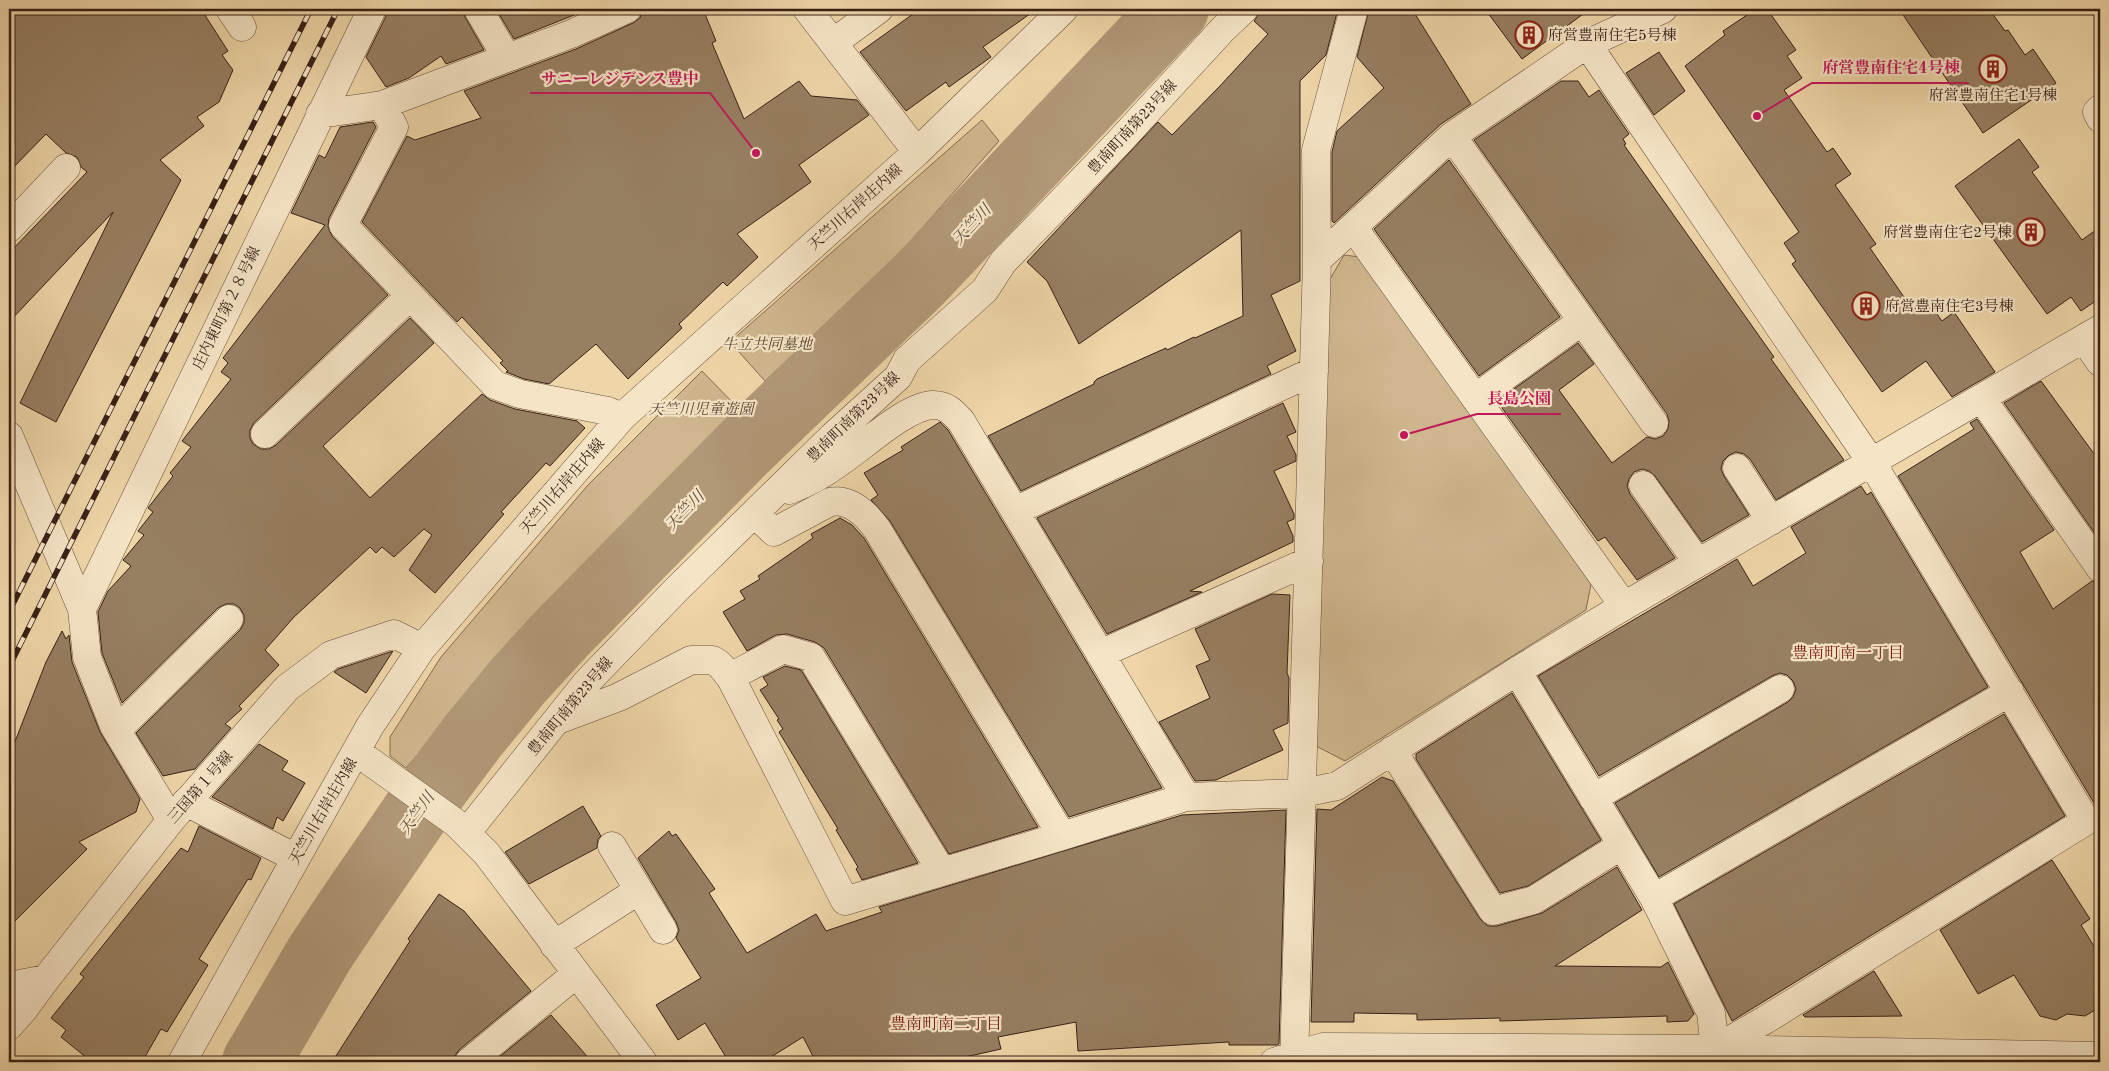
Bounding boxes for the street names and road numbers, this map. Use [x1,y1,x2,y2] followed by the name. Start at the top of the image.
[1084,77,1180,178] street label: 豊南町南第23号線
[805,161,906,254] street label: 天竺川右岸庄内線
[189,244,264,373] street label: 庄内東町第２８号線
[803,369,903,466] street label: 豊南町南第23号線
[517,435,608,537] street label: 天竺川右岸庄内線
[525,654,616,759] street label: 豊南町南第23号線
[164,748,236,827] street label: 三国第１号線
[286,755,361,867] street label: 天竺川右岸庄内線

